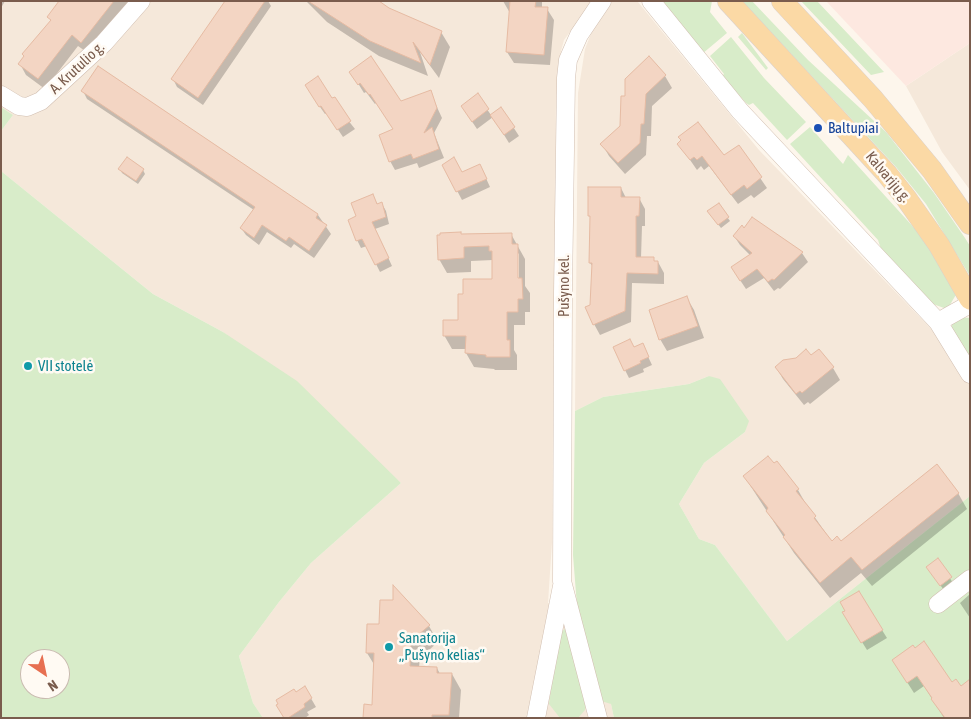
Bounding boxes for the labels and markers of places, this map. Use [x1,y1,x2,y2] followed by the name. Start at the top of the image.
[828,119,879,137] place label: Baltupiai
[812,122,824,134] marker: Baltupiai
[38,357,93,375] place label: VII stotelė
[22,360,34,372] marker: VII stotelė
[399,629,485,664] place label: Sanatorija „Pušyno kelias“
[383,641,395,653] marker: Sanatorija „Pušyno kelias“

